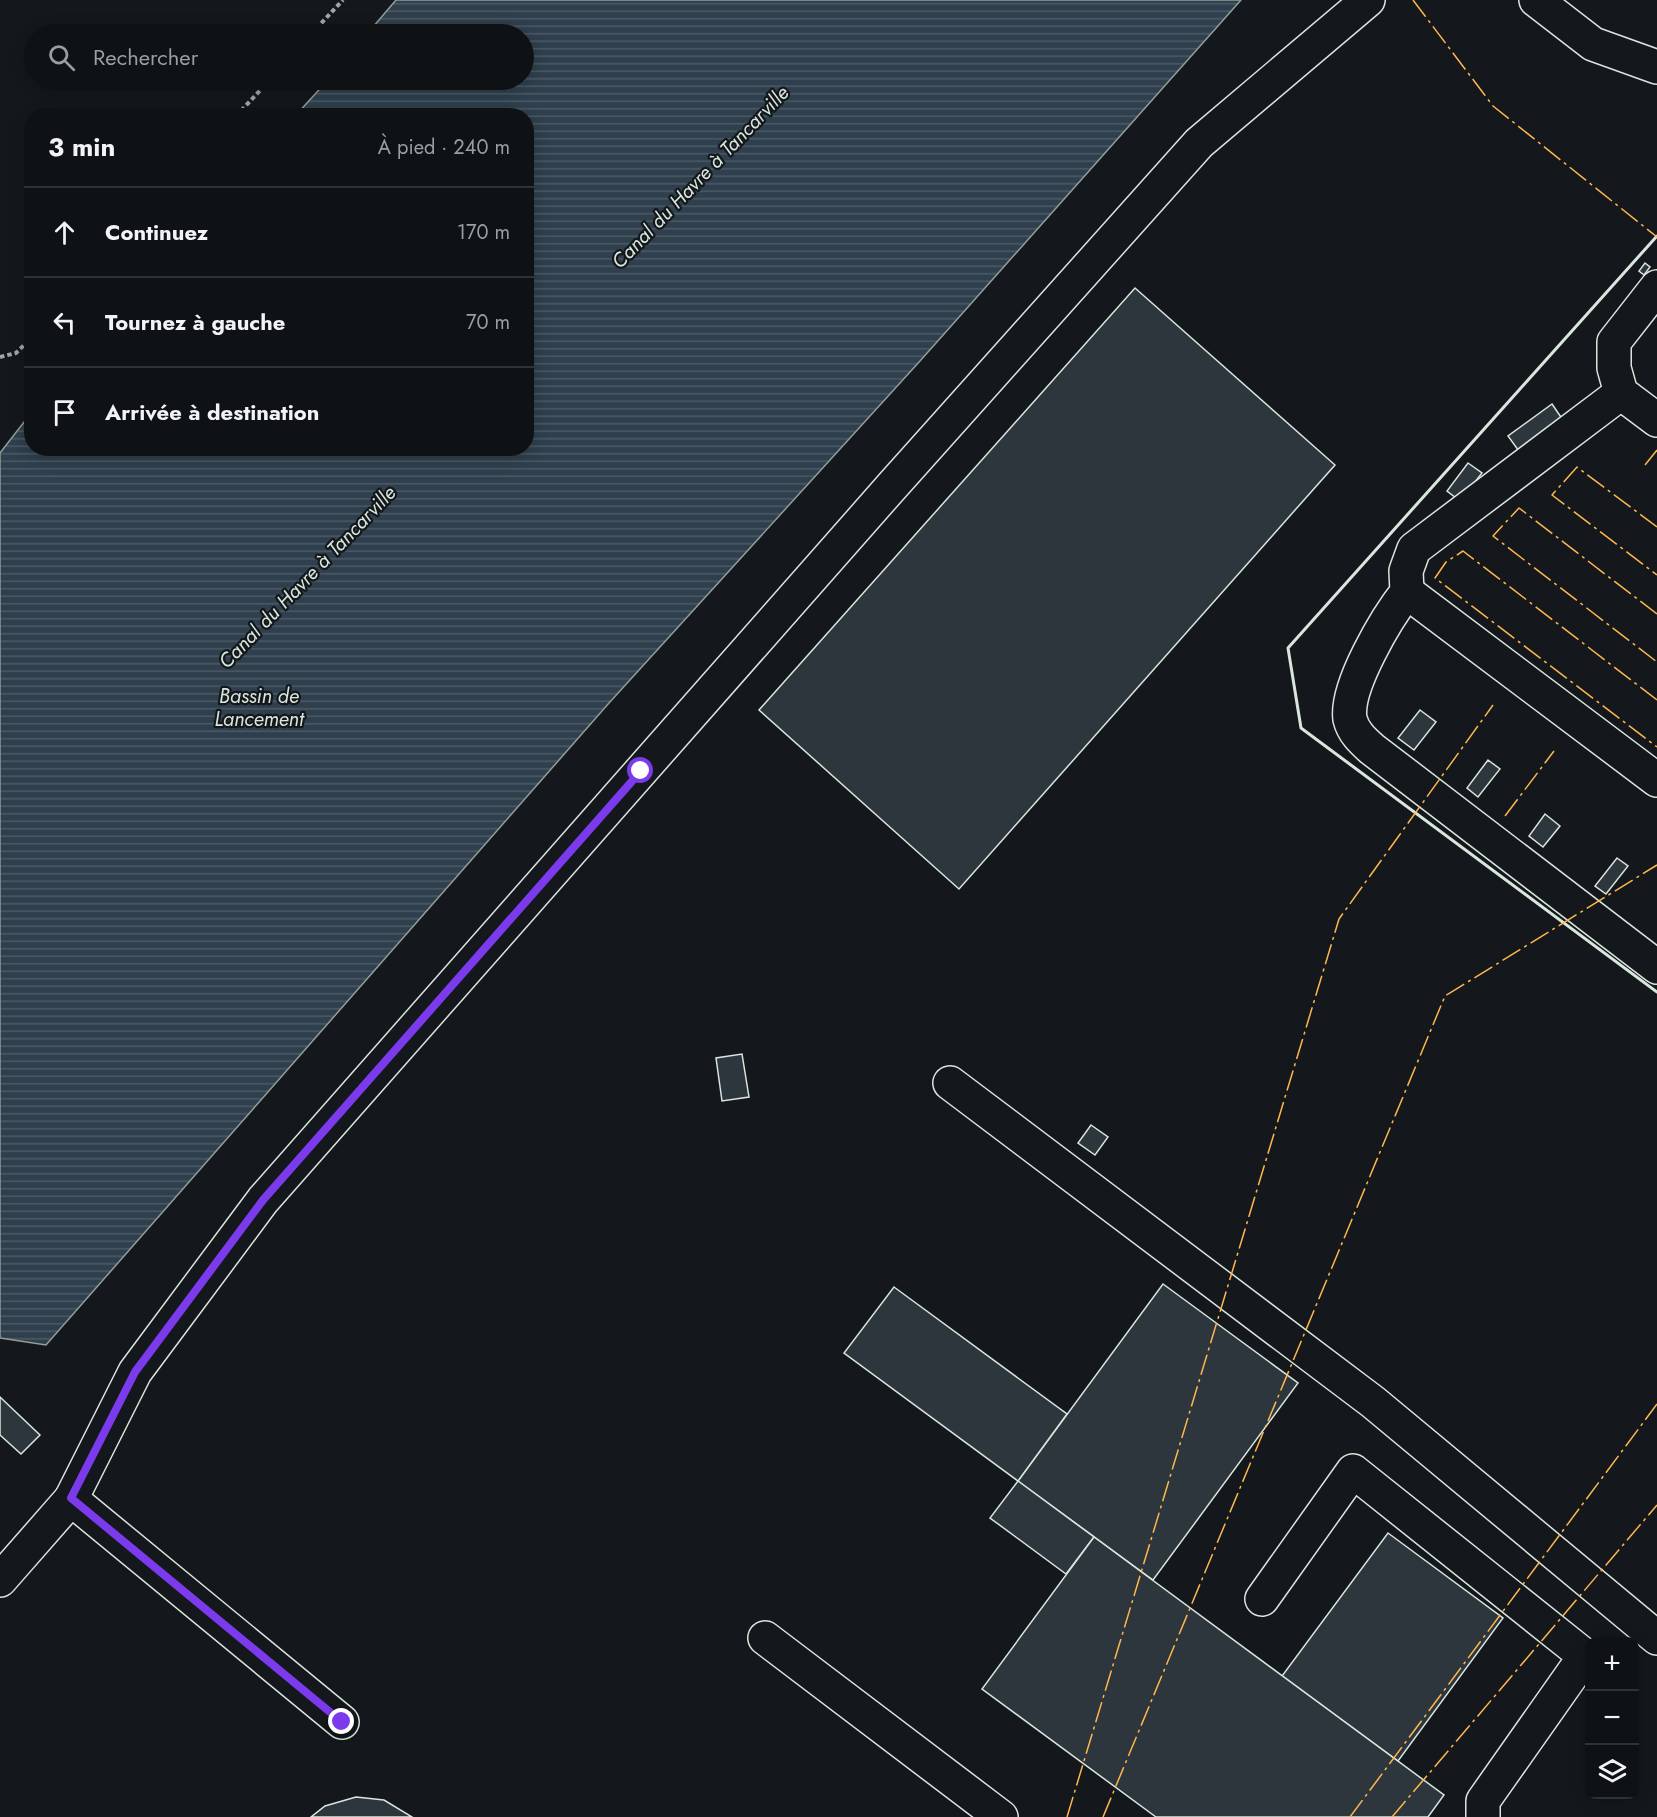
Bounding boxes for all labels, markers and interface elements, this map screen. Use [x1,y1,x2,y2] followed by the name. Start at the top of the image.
[24,24,534,90] search box
[45,41,78,74] icon: search
[93,41,198,73] text: Rechercher
[605,79,796,275] water label: Canal du Havre à Tancarville
[48,128,115,166] text: 3 min
[378,133,510,162] text: À pied · 240 m
[48,216,81,249] icon: ahead
[105,216,208,248] text: Continuez
[457,218,510,247] text: 170 m
[48,306,81,339] icon: left
[105,306,285,338] text: Tournez à gauche
[466,308,510,337] text: 70 m
[48,396,81,429] icon: arrive
[105,396,319,428] text: Arrivée à destination
[212,479,403,675] water label: Canal du Havre à Tancarville
[214,682,305,734] water label: Bassin de Lancement
[627,757,653,783] route start
[1585,1637,1639,1799] map controls
[1585,1637,1639,1691] button: +
[1585,1691,1639,1745] button: −
[328,1708,354,1734] route end
[1585,1745,1639,1799] button: layers

